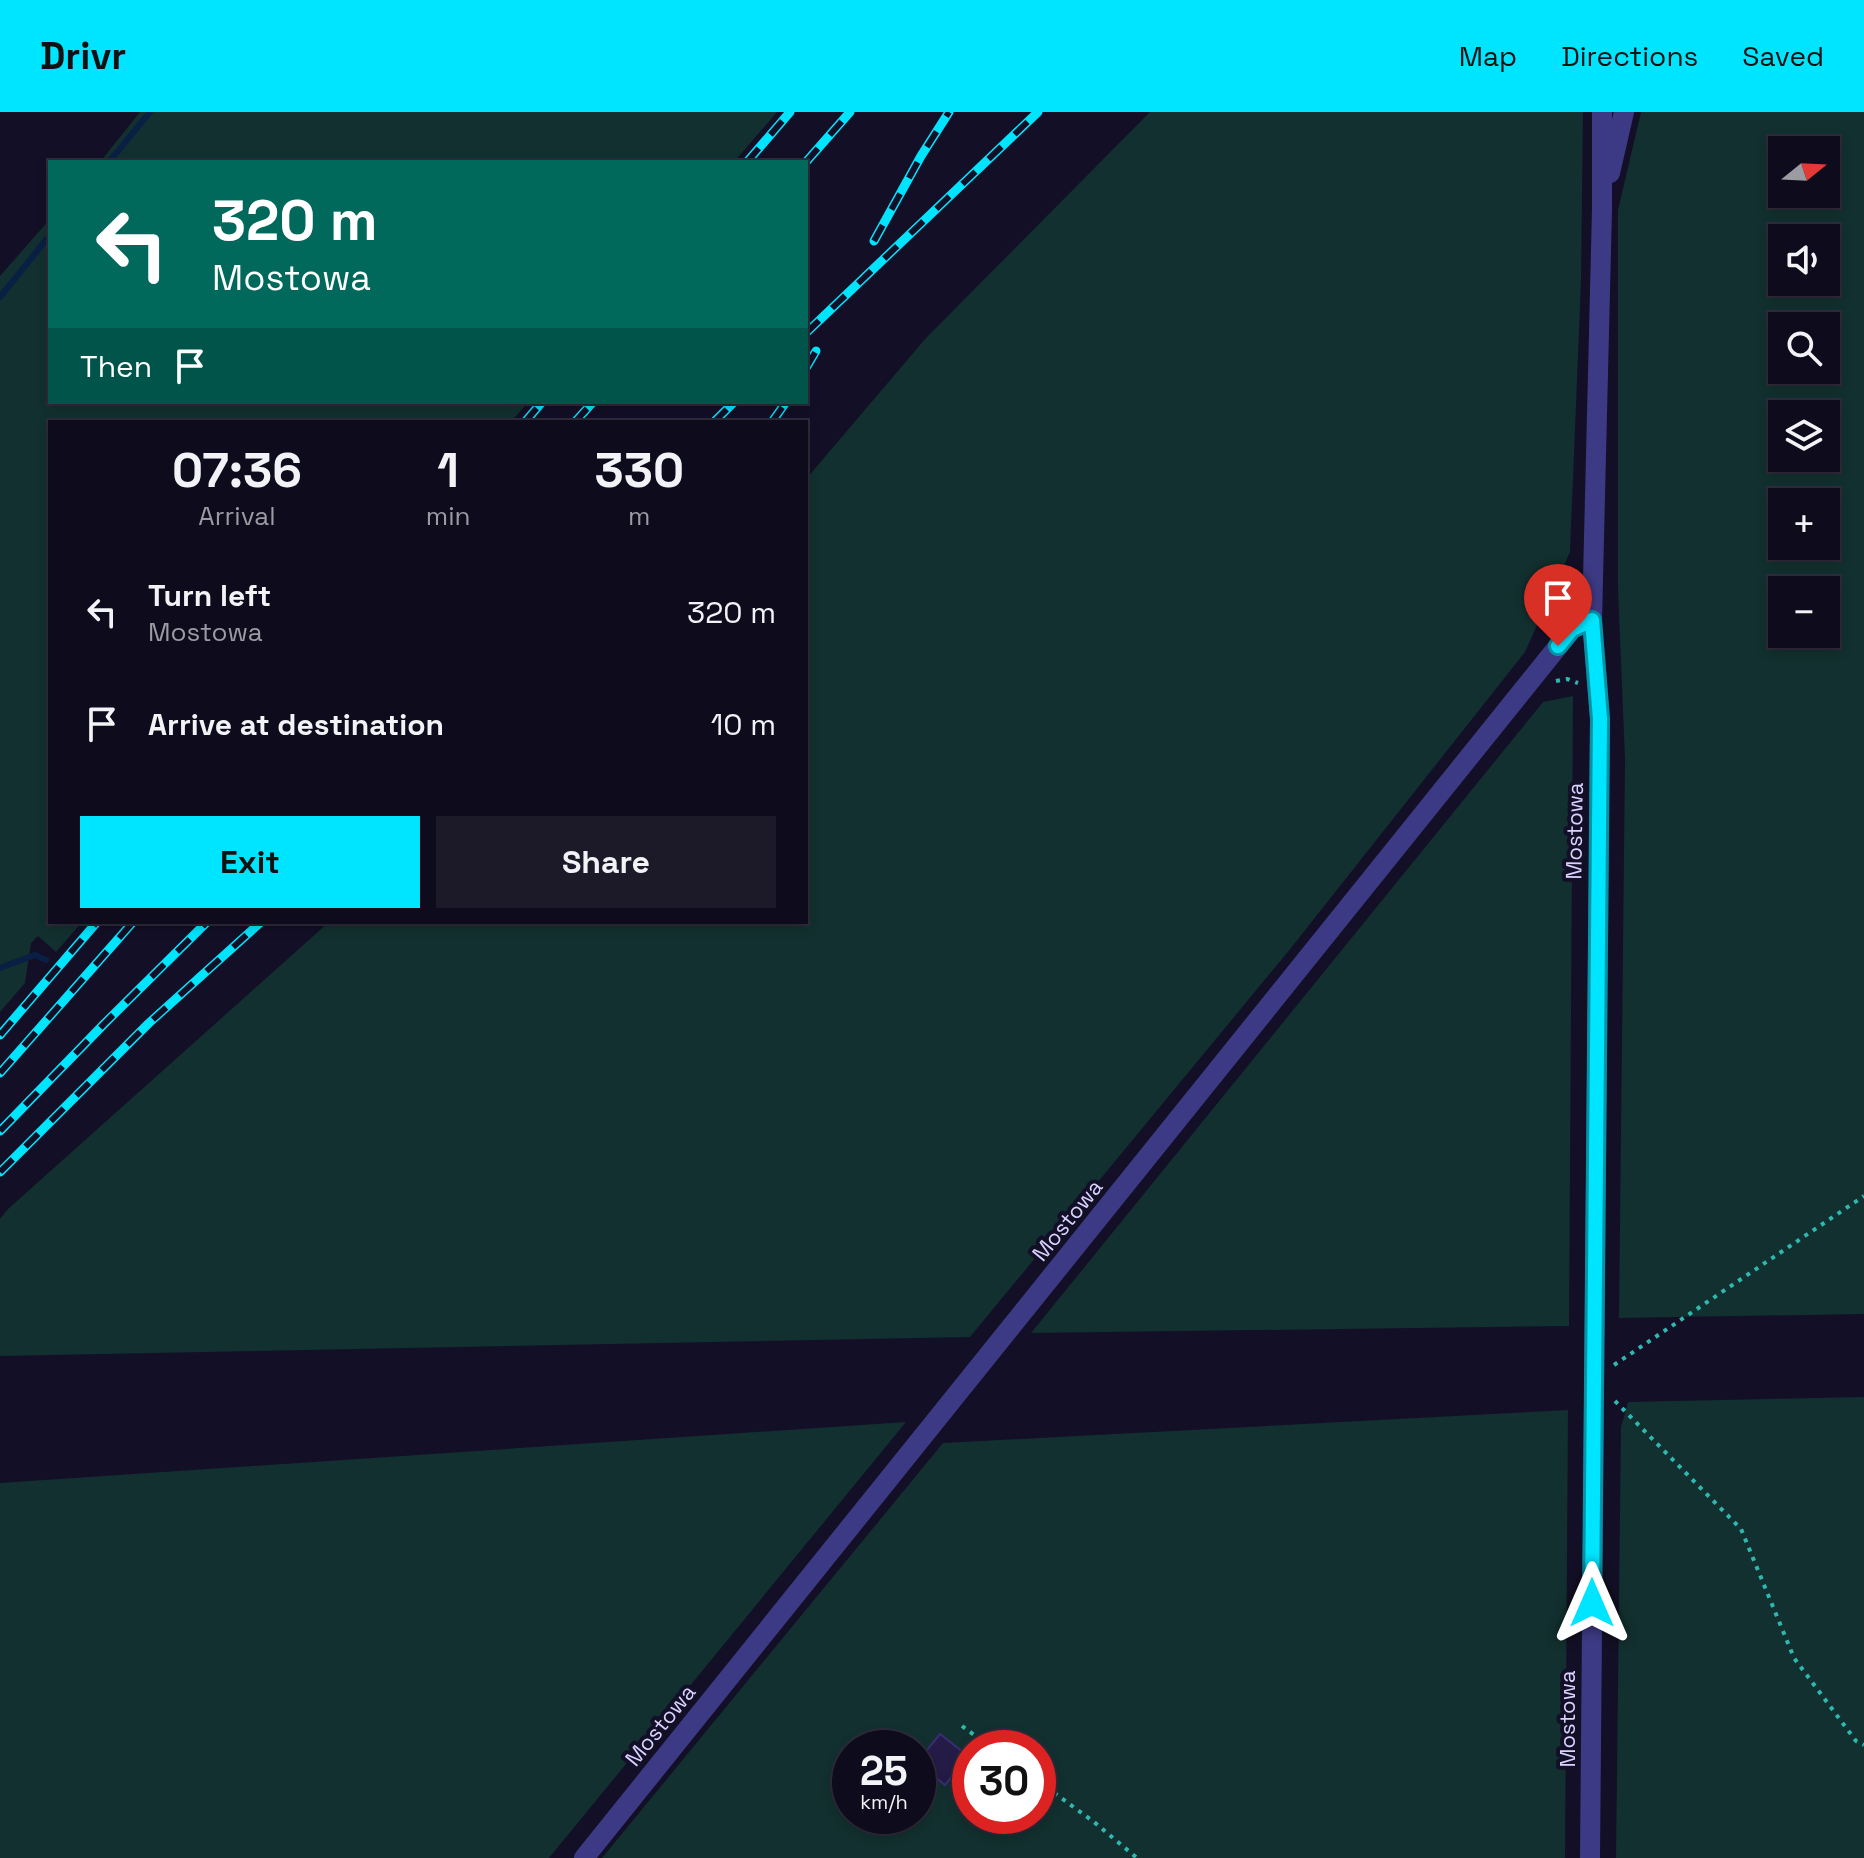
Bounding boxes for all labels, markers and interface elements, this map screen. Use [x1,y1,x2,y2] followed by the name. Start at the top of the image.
[40,32,126,80] text: Drivr
[1459,38,1517,74] text: Map
[1561,38,1698,74] text: Directions
[1742,38,1824,74] text: Saved
[1768,136,1840,208] north arrow
[1768,136,1840,648] map controls
[212,185,378,256] text: 320 m
[80,192,184,296] icon: left
[1768,224,1840,296] button: sound
[212,255,371,301] text: Mostowa
[1768,312,1840,384] button: search
[168,344,212,388] icon: arrive
[80,347,152,386] text: Then
[1768,400,1840,472] button: layers
[172,440,302,501] text: 07:36
[437,440,459,501] text: 1
[595,440,684,501] text: 330
[1768,488,1840,560] button: +
[198,499,276,533] text: Arrival
[426,499,471,533] text: min
[628,499,650,533] text: m
[1524,564,1592,646] pin
[148,576,271,615] text: Turn left
[1536,576,1580,620] icon: arrive
[1768,576,1840,648] button: −
[80,590,124,634] icon: left
[687,593,776,632] text: 320 m
[148,615,263,649] text: Mostowa
[80,702,124,746] icon: arrive
[148,705,444,744] text: Arrive at destination
[711,705,776,744] text: 10 m
[1559,782,1589,880] street label: Mostowa
[80,816,420,908] button: Exit
[436,816,776,908] button: Share
[1026,1173,1109,1267] street label: Mostowa
[1550,1561,1634,1645] position arrow
[1553,1670,1581,1768] street label: Mostowa
[619,1678,702,1772] street label: Mostowa
[952,1730,1056,1834] speed limit sign: 30
[860,1746,908,1797] text: 25
[860,1789,908,1815] text: km/h

